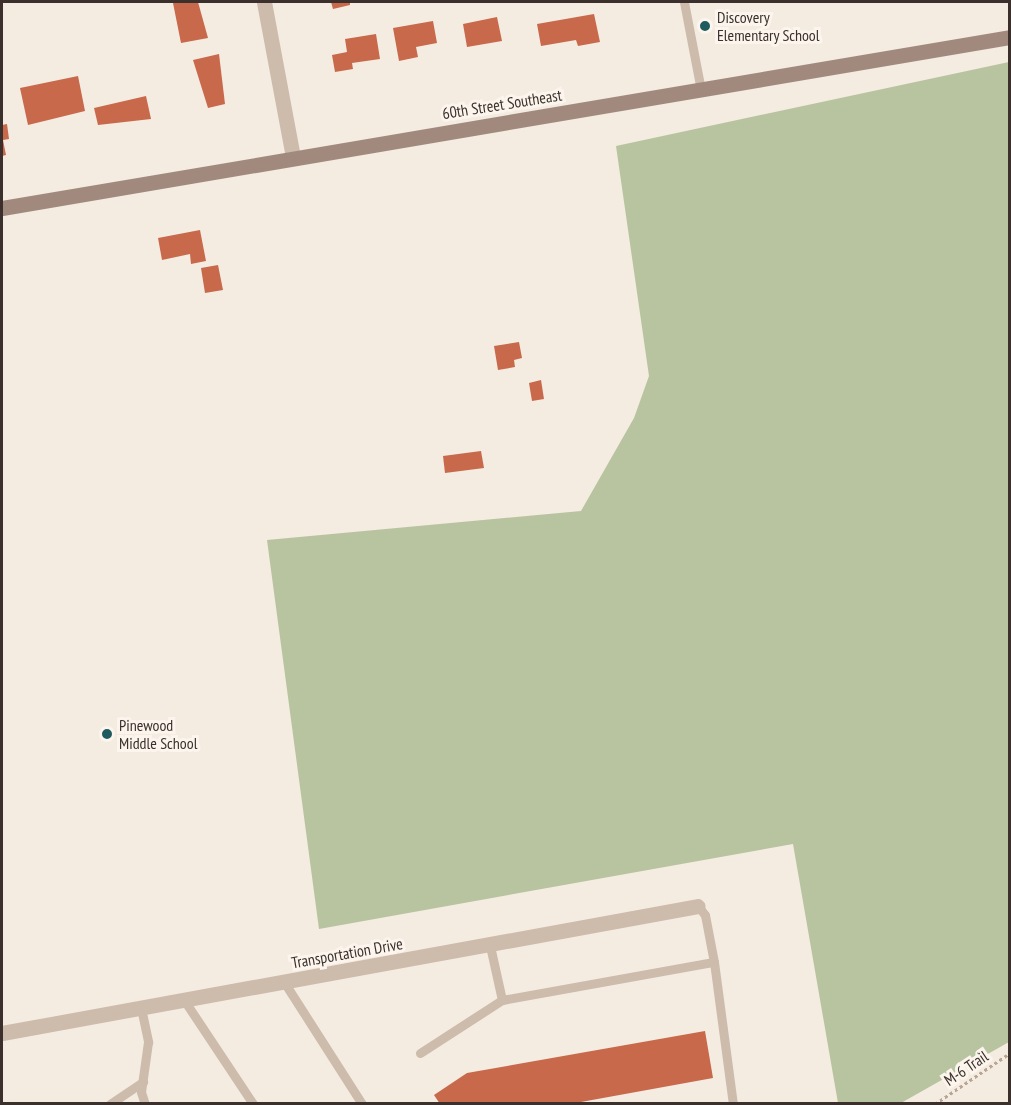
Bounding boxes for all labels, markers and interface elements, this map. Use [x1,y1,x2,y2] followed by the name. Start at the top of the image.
[717,7,820,45] place label: Discovery Elementary School
[698,19,712,33] marker: Discovery Elementary School
[441,85,563,123] street label: 60th Street Southeast
[119,715,197,753] place label: Pinewood Middle School
[100,727,114,741] marker: Pinewood Middle School
[290,934,404,972] street label: Transportation Drive
[940,1046,992,1090] street label: M-6 Trail

